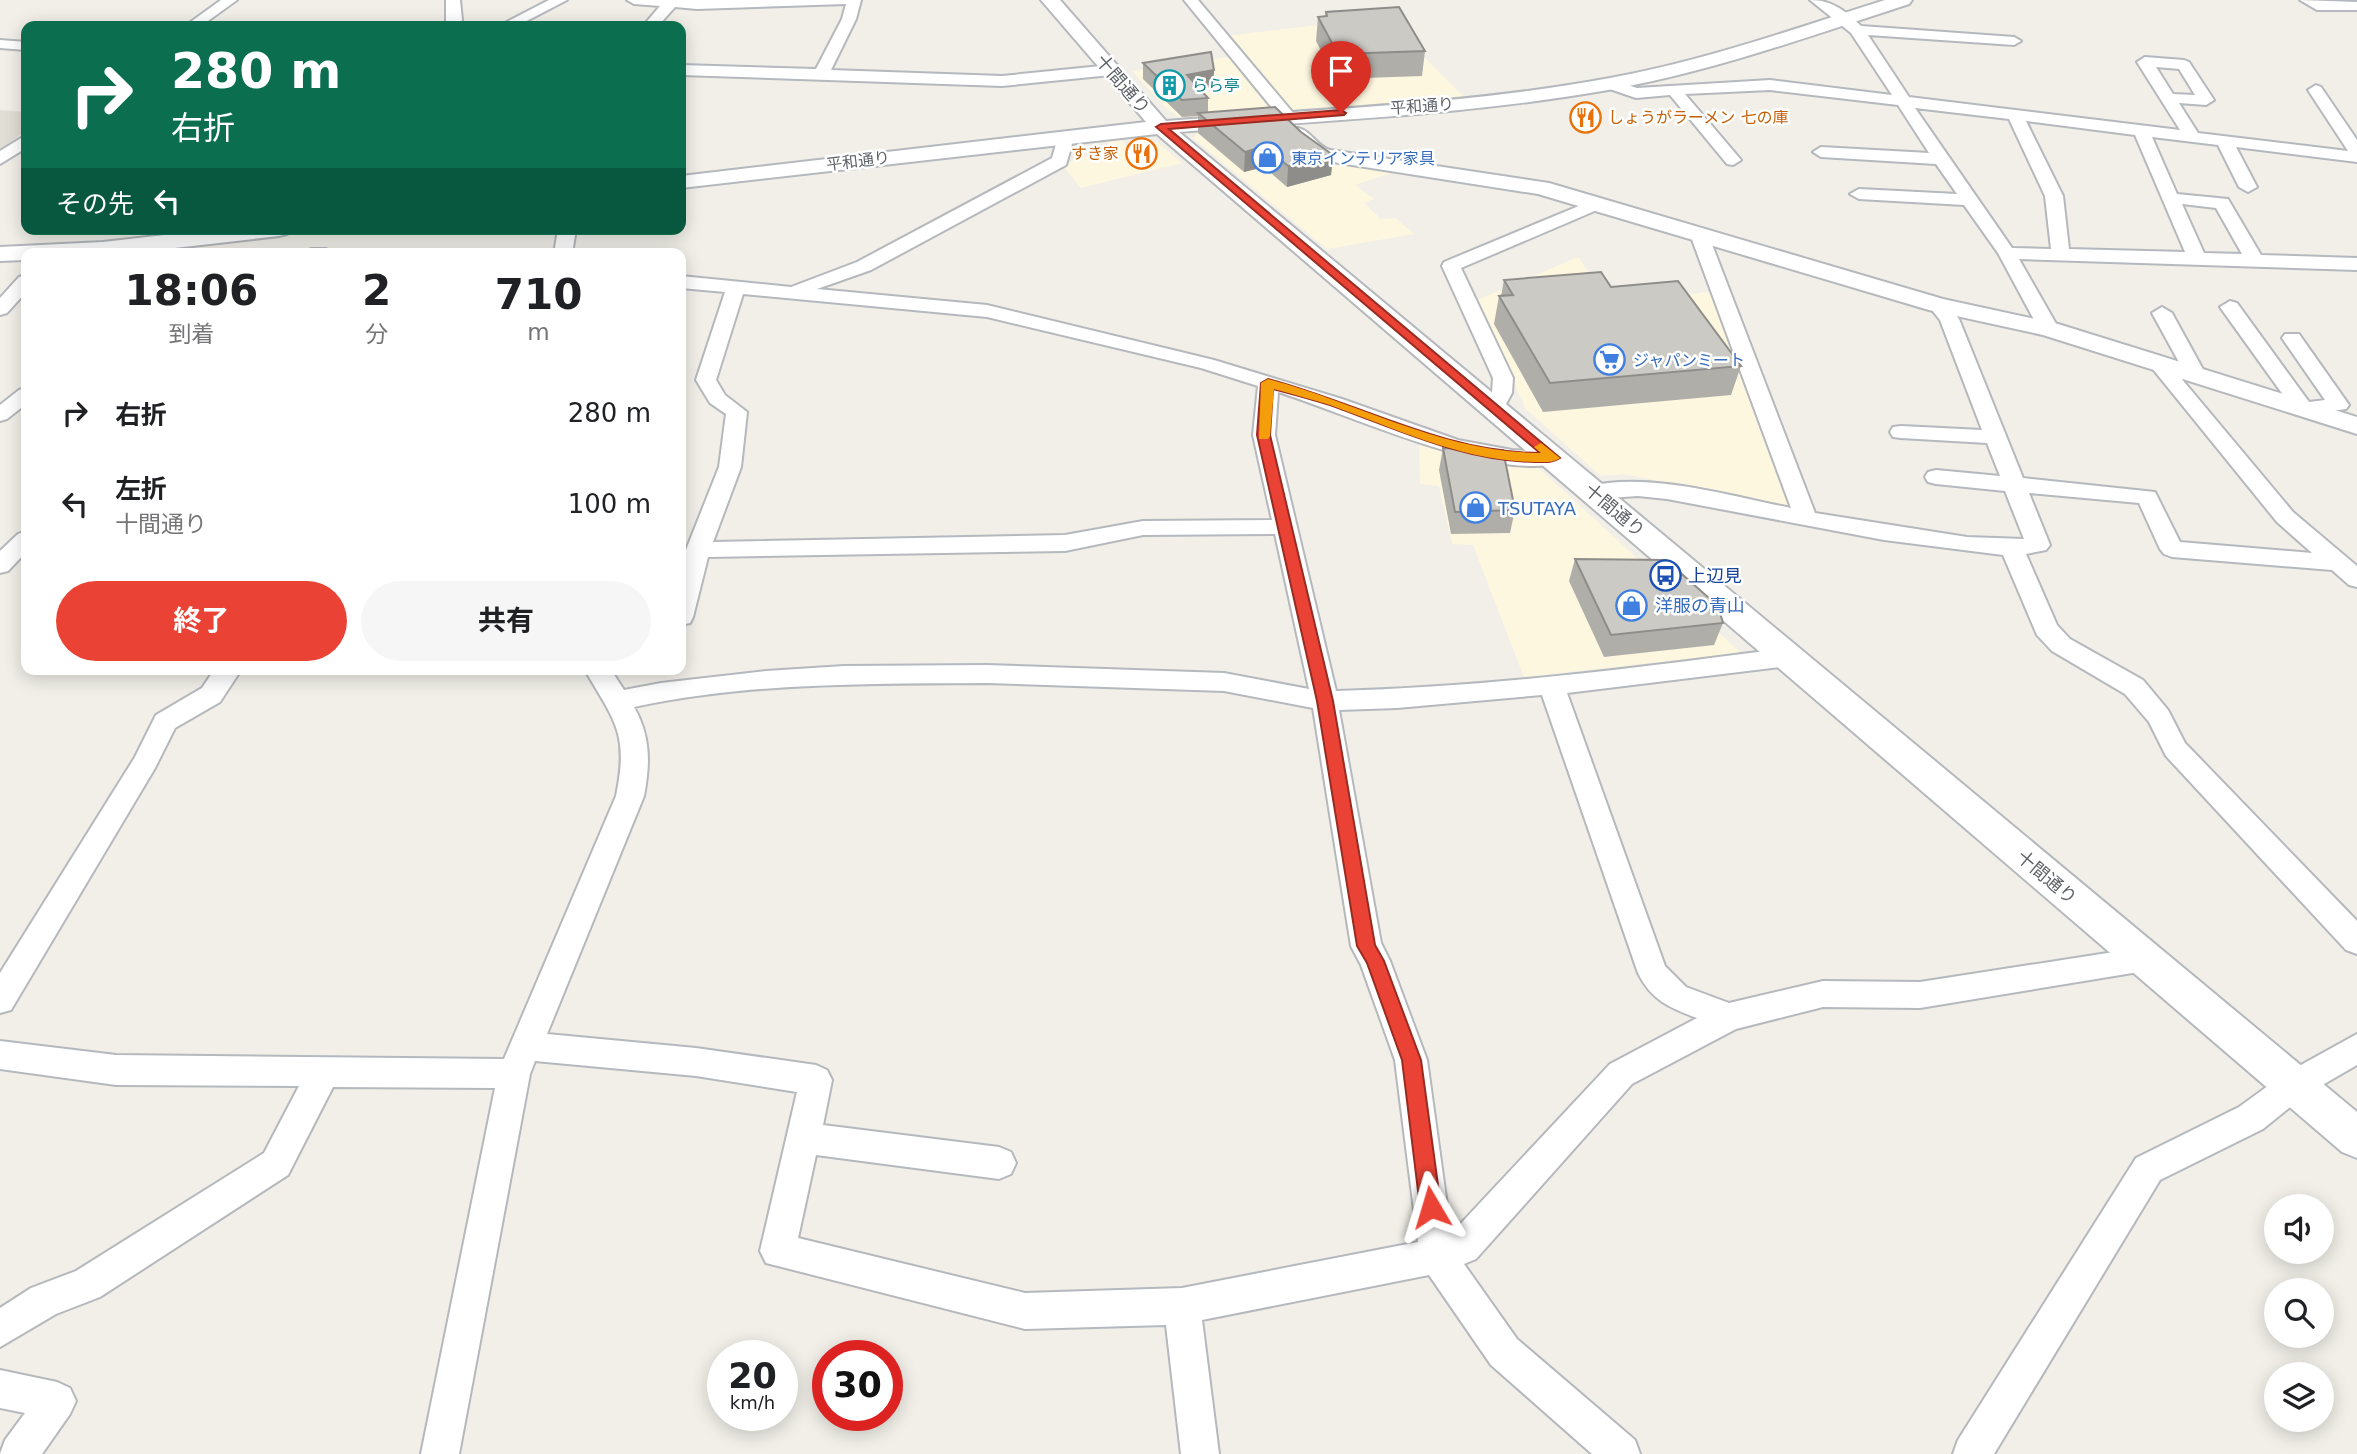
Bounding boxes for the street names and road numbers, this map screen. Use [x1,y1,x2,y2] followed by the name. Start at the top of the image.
[1091,50,1155,118] street label: 十間通り
[1389,94,1455,118] street label: 平和通り
[825,148,891,174] street label: 平和通り
[1581,479,1649,541] street label: 十間通り
[2013,846,2081,908] street label: 十間通り

